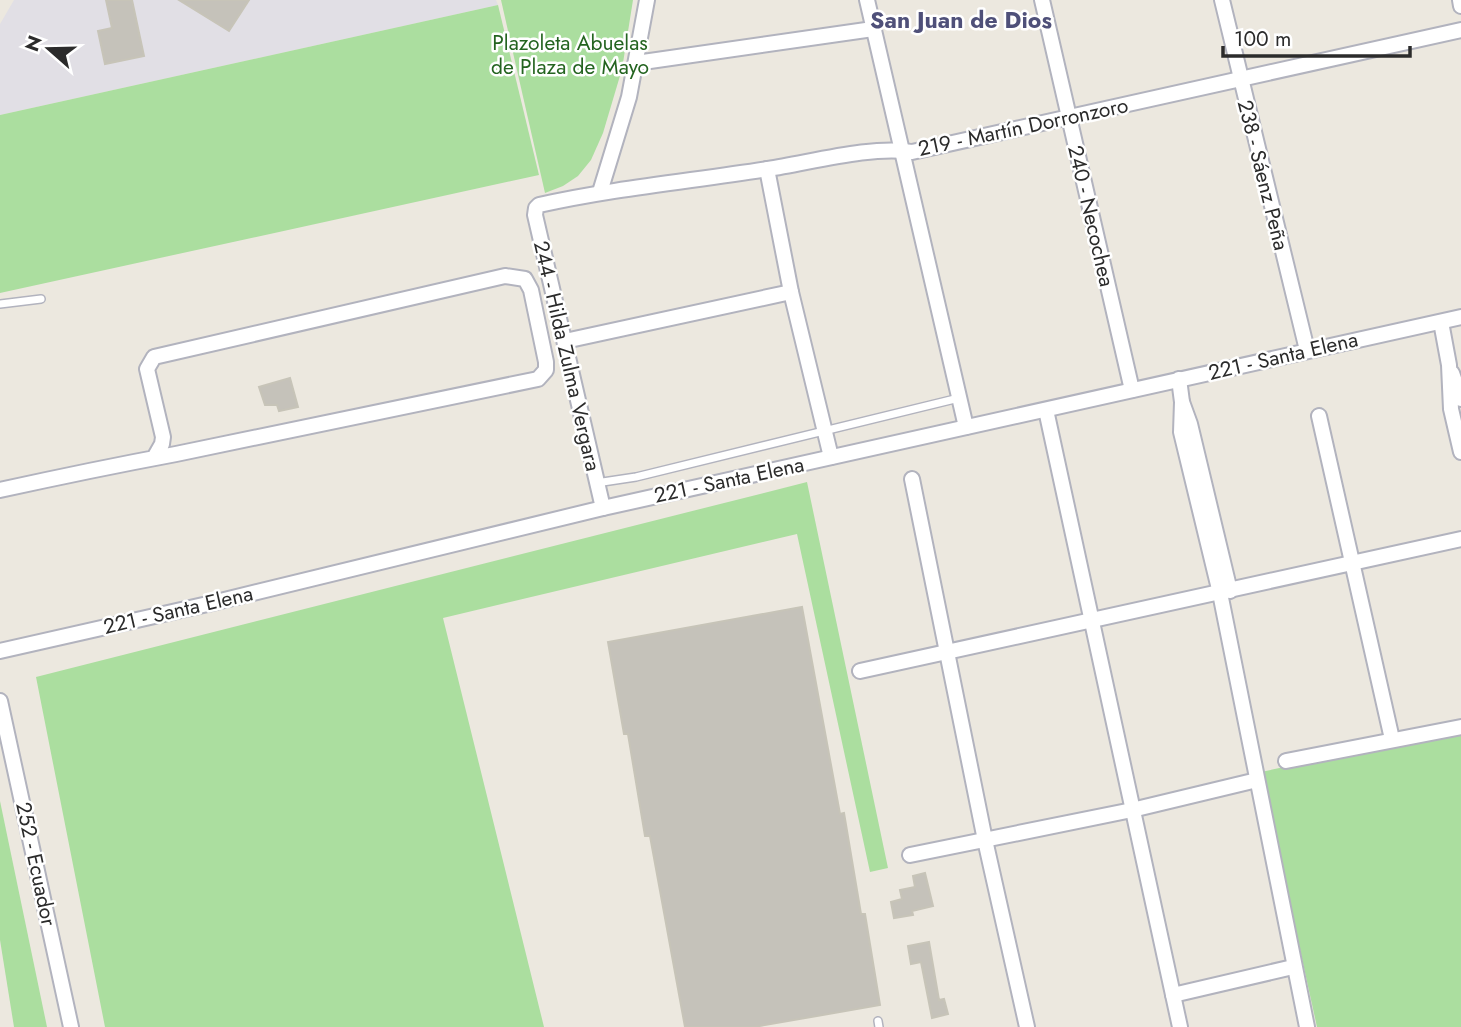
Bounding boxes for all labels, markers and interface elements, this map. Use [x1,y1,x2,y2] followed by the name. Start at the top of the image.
[870,3,1052,37] district label: San Juan de Dios
[14,14,84,84] north arrow
[1223,14,1410,58] scale bar
[1234,24,1291,54] text: 100 m
[491,28,649,82] park label: Plazoleta Abuelas de Plaza de Mayo
[18,32,49,55] text: N
[915,90,1131,164] street label: 219 - Martín Dorronzoro
[1230,97,1296,253] street label: 238 - Sáenz Peña
[1060,142,1122,290] street label: 240 - Necochea
[526,238,608,474] street label: 244 - Hilda Zulma Vergara
[1205,324,1361,388] street label: 221 - Santa Elena
[651,449,807,511] street label: 221 - Santa Elena
[100,578,256,642] street label: 221 - Santa Elena
[8,799,64,930] street label: 252 - Ecuador

